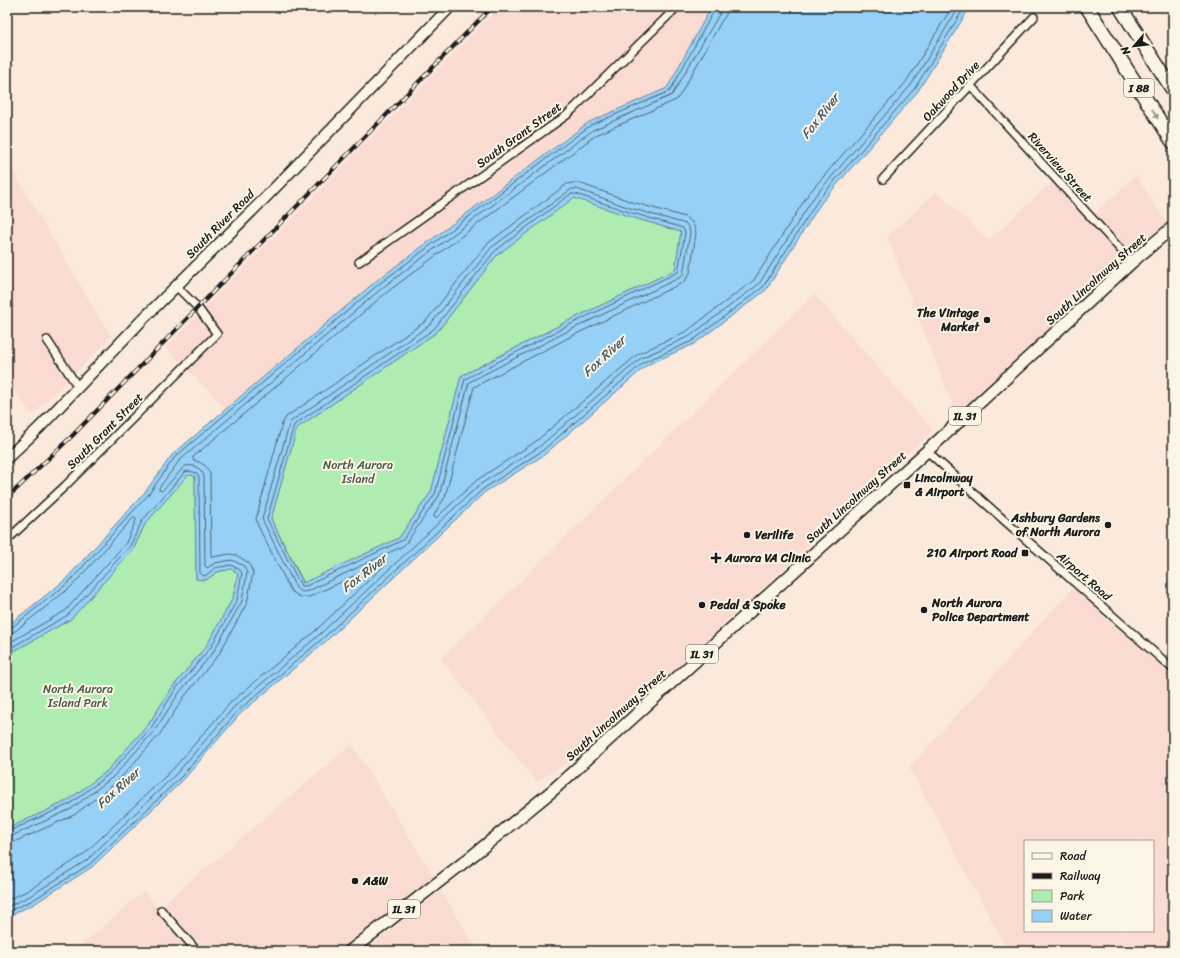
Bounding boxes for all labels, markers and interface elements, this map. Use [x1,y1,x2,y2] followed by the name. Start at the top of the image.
[1114,26,1154,66] north arrow
[1115,42,1136,59] text: N
[917,55,985,127] street label: Oakwood Drive
[1124,79,1154,97] road number: I 88
[795,86,847,144] water label: Fox River
[471,96,567,174] street label: South Grant Street
[1151,109,1159,119] one-way arrow
[1022,127,1098,207] street label: Riverview Street
[180,184,260,264] street label: South River Road
[1040,227,1152,331] street label: South Lincolnway Street
[917,302,980,338] place label: The Vintage Market
[982,315,992,325] marker: The Vintage Market
[577,328,633,382] water label: Fox River
[61,387,149,475] street label: South Grant Street
[949,407,981,425] road number: IL 31
[800,445,912,549] street label: South Lincolnway Street
[323,454,393,490] park label: North Aurora Island
[915,467,974,503] place label: Lincolnway & Airport
[902,480,912,490] marker: Lincolnway & Airport
[1010,507,1101,543] place label: Ashbury Gardens of North Aurora
[1103,520,1113,530] marker: Ashbury Gardens of North Aurora
[755,524,795,546] place label: Verilife
[742,530,752,540] marker: Verilife
[926,542,1019,564] place label: 210 Airport Road
[1051,545,1117,607] street label: Airport Road
[336,546,394,598] water label: Fox River
[724,547,812,569] place label: Aurora VA Clinic
[1020,548,1030,558] marker: 210 Airport Road
[710,552,722,564] marker: Aurora VA Clinic
[931,592,1030,628] place label: North Aurora Police Department
[710,594,786,616] place label: Pedal & Spoke
[697,600,707,610] marker: Pedal & Spoke
[919,605,929,615] marker: North Aurora Police Department
[686,645,718,663] road number: IL 31
[560,663,672,767] street label: South Lincolnway Street
[43,678,113,714] park label: North Aurora Island Park
[91,760,147,814] water label: Fox River
[1024,840,1154,932] legend
[1060,845,1087,867] text: Road
[1060,865,1101,887] text: Railway
[362,870,388,892] place label: A&W
[350,876,360,886] marker: A&W
[1060,885,1085,907] text: Park
[388,900,420,918] road number: IL 31
[1060,905,1093,927] text: Water

